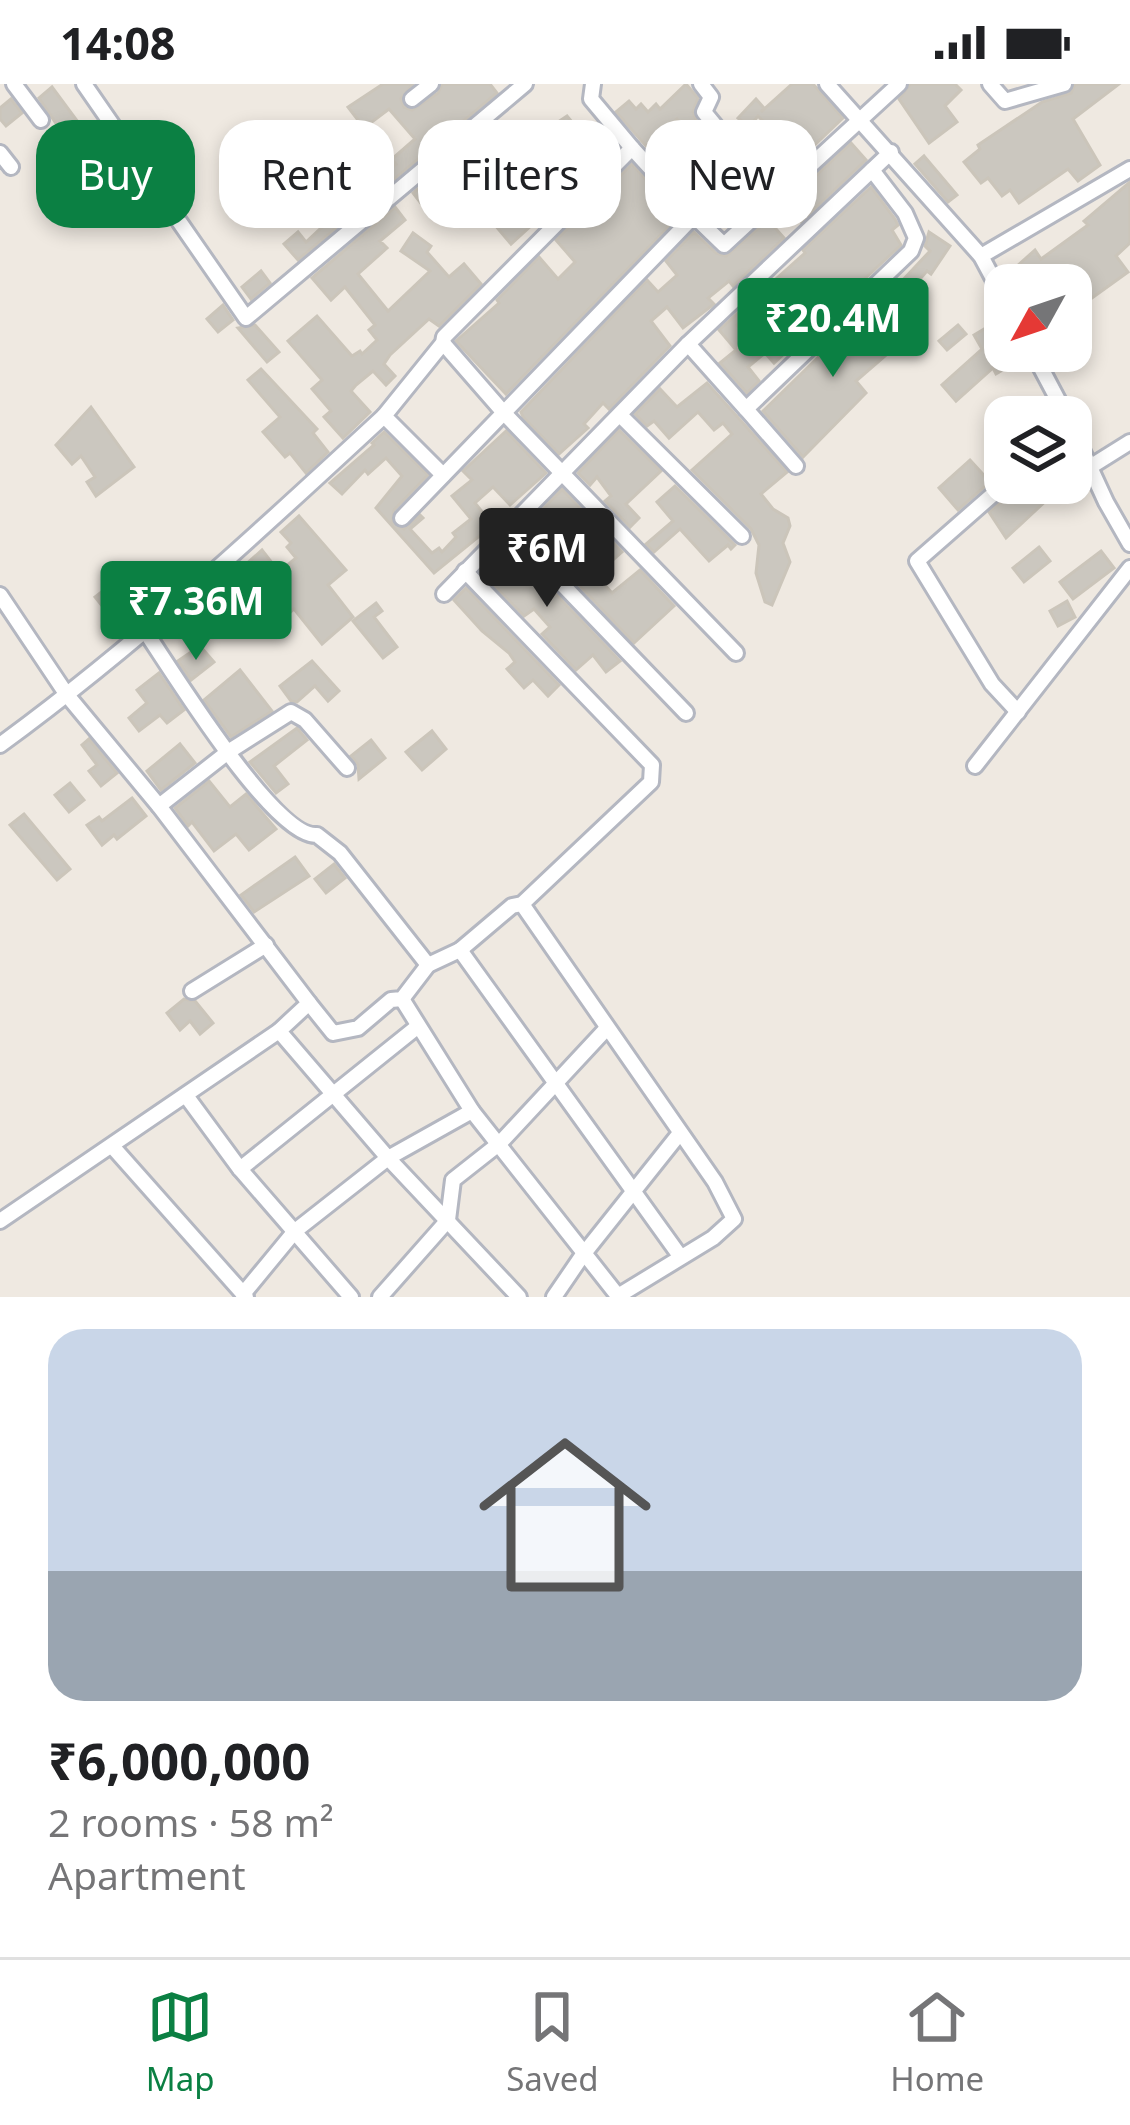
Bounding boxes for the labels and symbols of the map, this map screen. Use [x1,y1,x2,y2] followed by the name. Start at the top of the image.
[984,264,1092,372] north arrow
[735,278,931,380] pin: ₹20.4M
[489,508,605,610] pin: ₹6M
[98,561,294,663] pin: ₹7.36M

